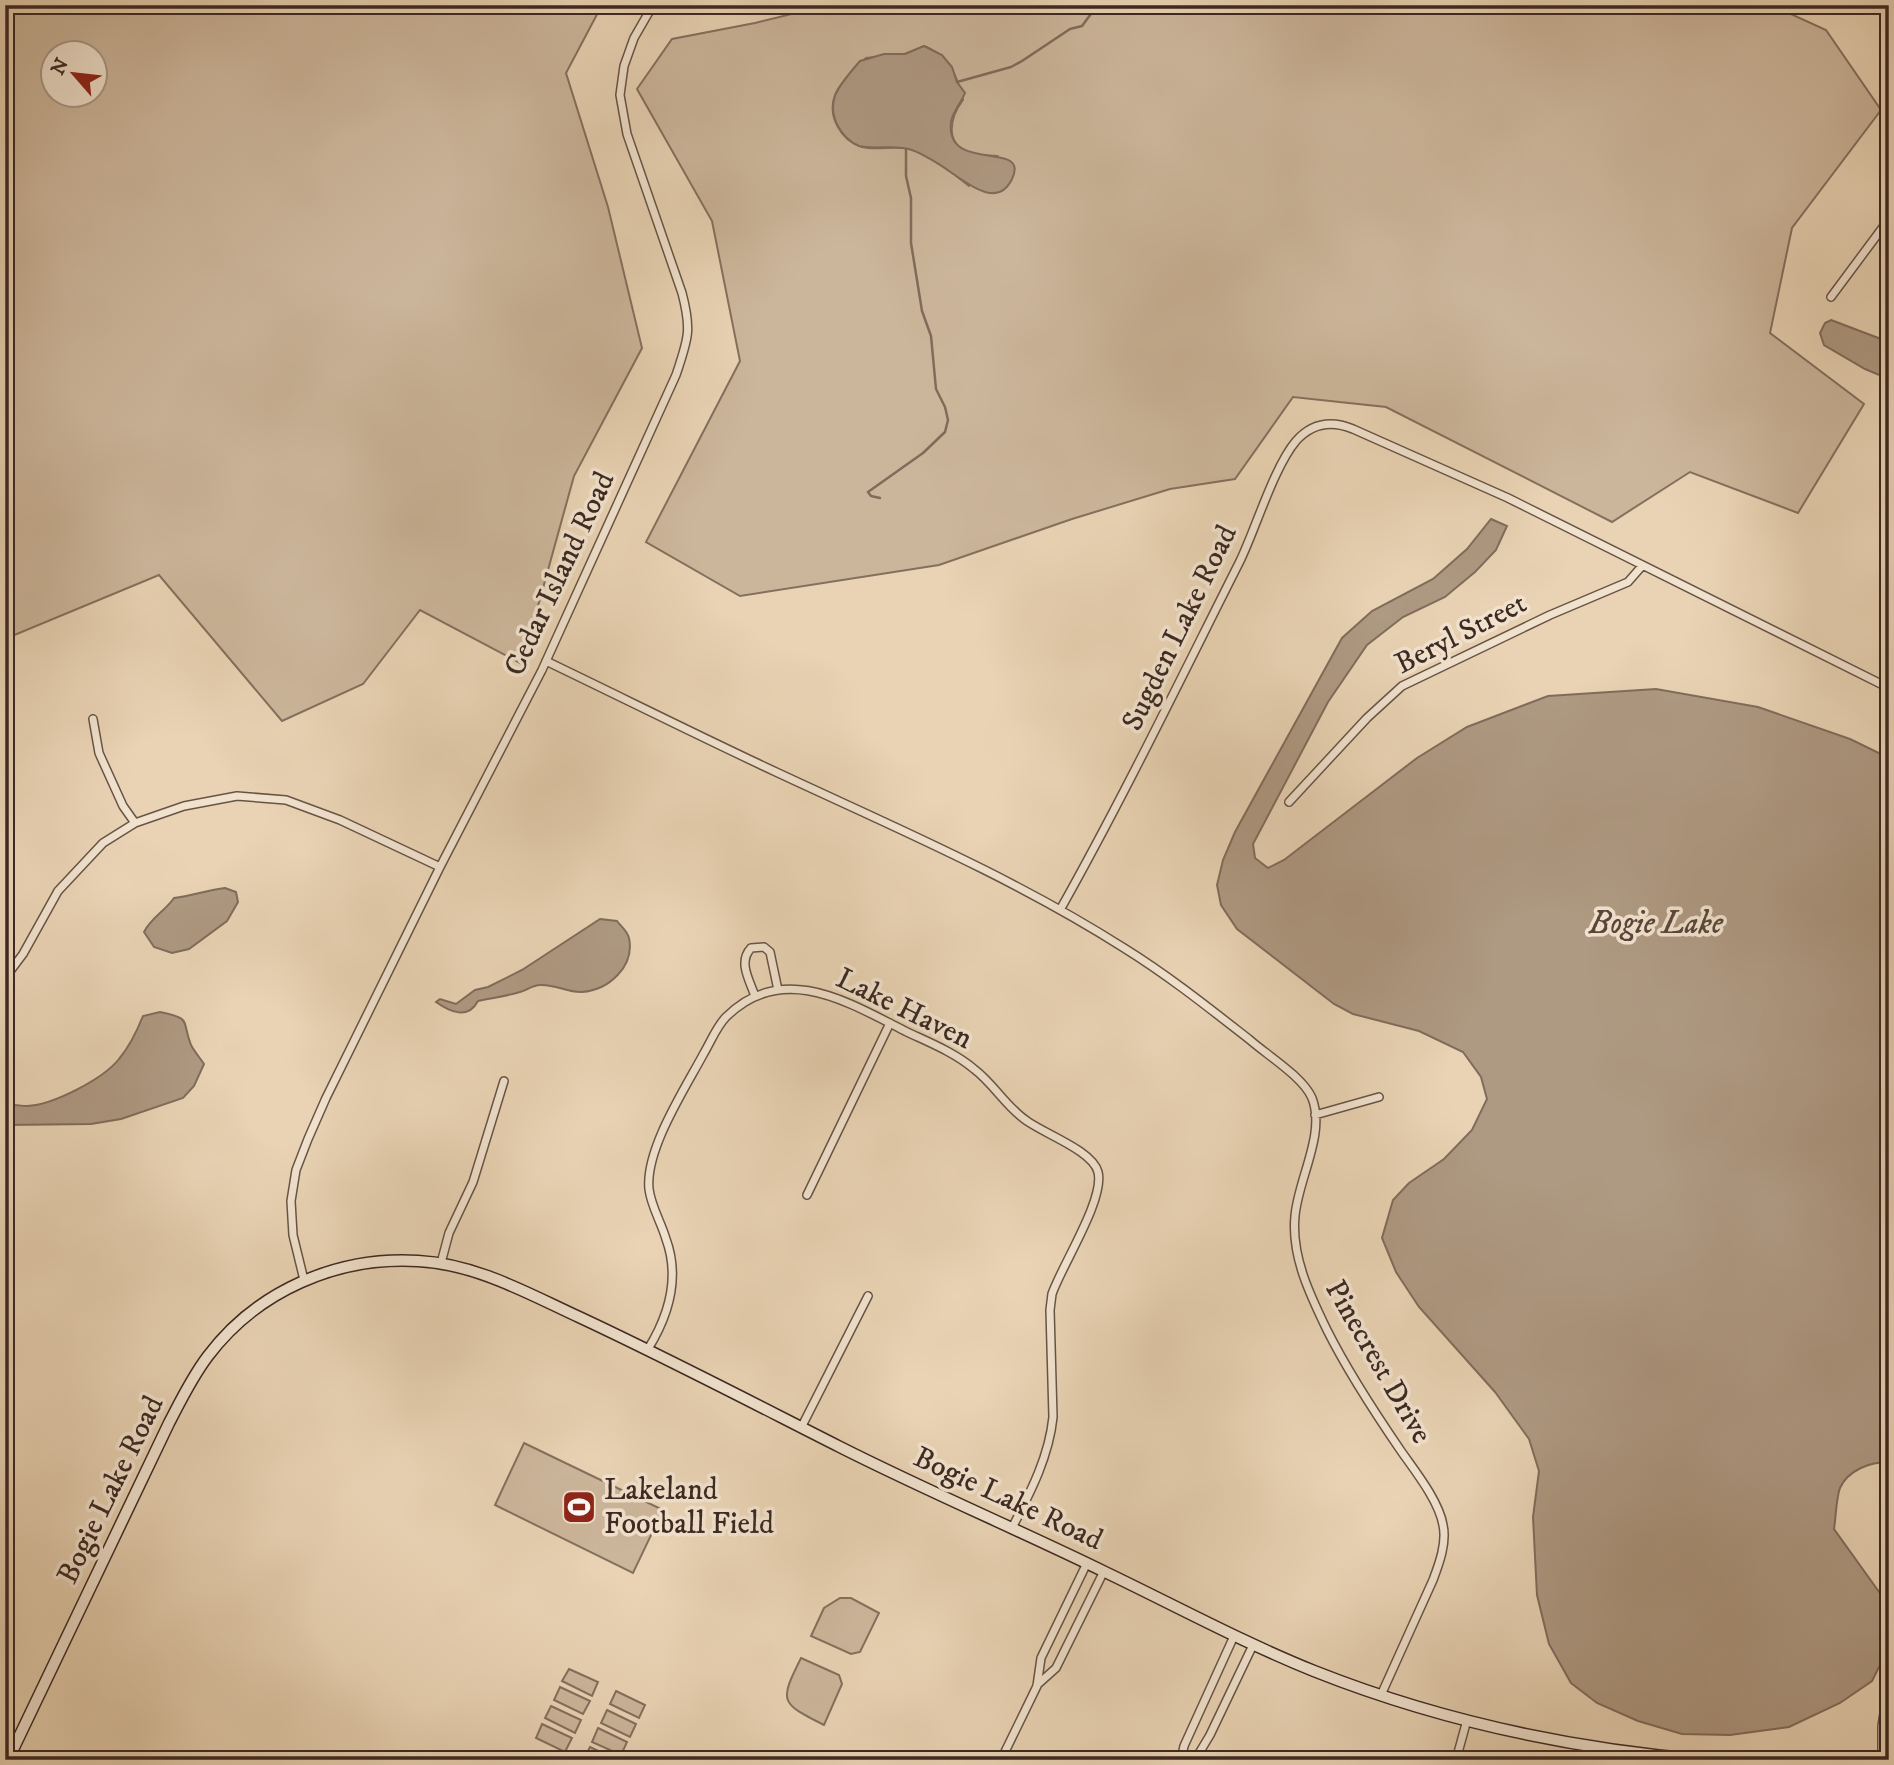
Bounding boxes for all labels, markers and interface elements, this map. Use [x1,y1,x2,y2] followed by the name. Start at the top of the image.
[38,38,108,108] north arrow
[46,54,74,79] text: N
[497,466,623,682] street label: Cedar Island Road
[1114,519,1246,737] street label: Sugden Lake Road
[1389,585,1533,683] street label: Beryl Street
[1588,904,1724,944] water label: Bogie Lake
[830,960,978,1058] street label: Lake Haven
[1316,1274,1440,1450] street label: Pinecrest Drive
[50,1390,173,1590] street label: Bogie Lake Road
[907,1439,1109,1559] street label: Bogie Lake Road
[604,1472,774,1543] place label: Lakeland Football Field
[560,1488,598,1526] sports icon: Lakeland Football Field

